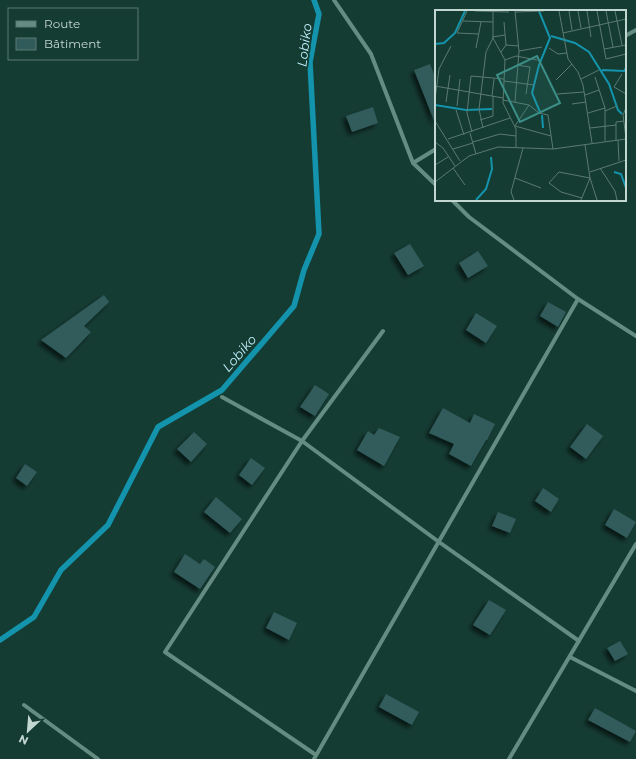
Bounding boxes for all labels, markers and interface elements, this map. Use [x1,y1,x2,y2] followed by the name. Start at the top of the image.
[8,8,138,60] legend
[435,10,626,201] inset map
[44,16,80,31] text: Route
[293,22,315,68] water label: Lobiko
[44,36,101,51] text: Bâtiment
[219,331,259,375] water label: Lobiko
[8,711,48,751] north arrow
[17,732,31,748] text: N

